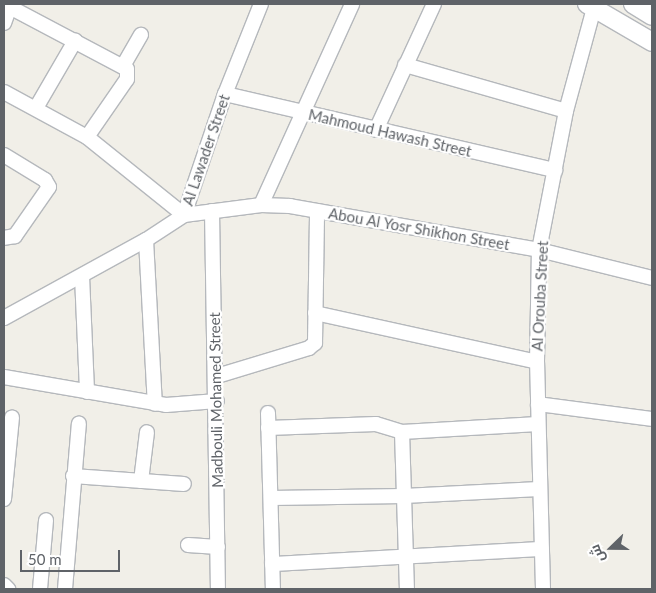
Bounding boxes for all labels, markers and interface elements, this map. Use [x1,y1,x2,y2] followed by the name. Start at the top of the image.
[178,92,234,208] street label: Al Lawader Street
[307,105,473,161] street label: Mahmoud Hawash Street
[326,204,512,254] street label: Abou Al Yosr Shikhon Street
[528,240,552,352] street label: Al Orouba Street
[205,312,227,488] street label: Madbouli Mohamed Street
[586,523,636,573] north arrow
[22,540,122,572] scale bar
[585,542,608,565] text: ش
[28,550,62,568] text: 50 m

